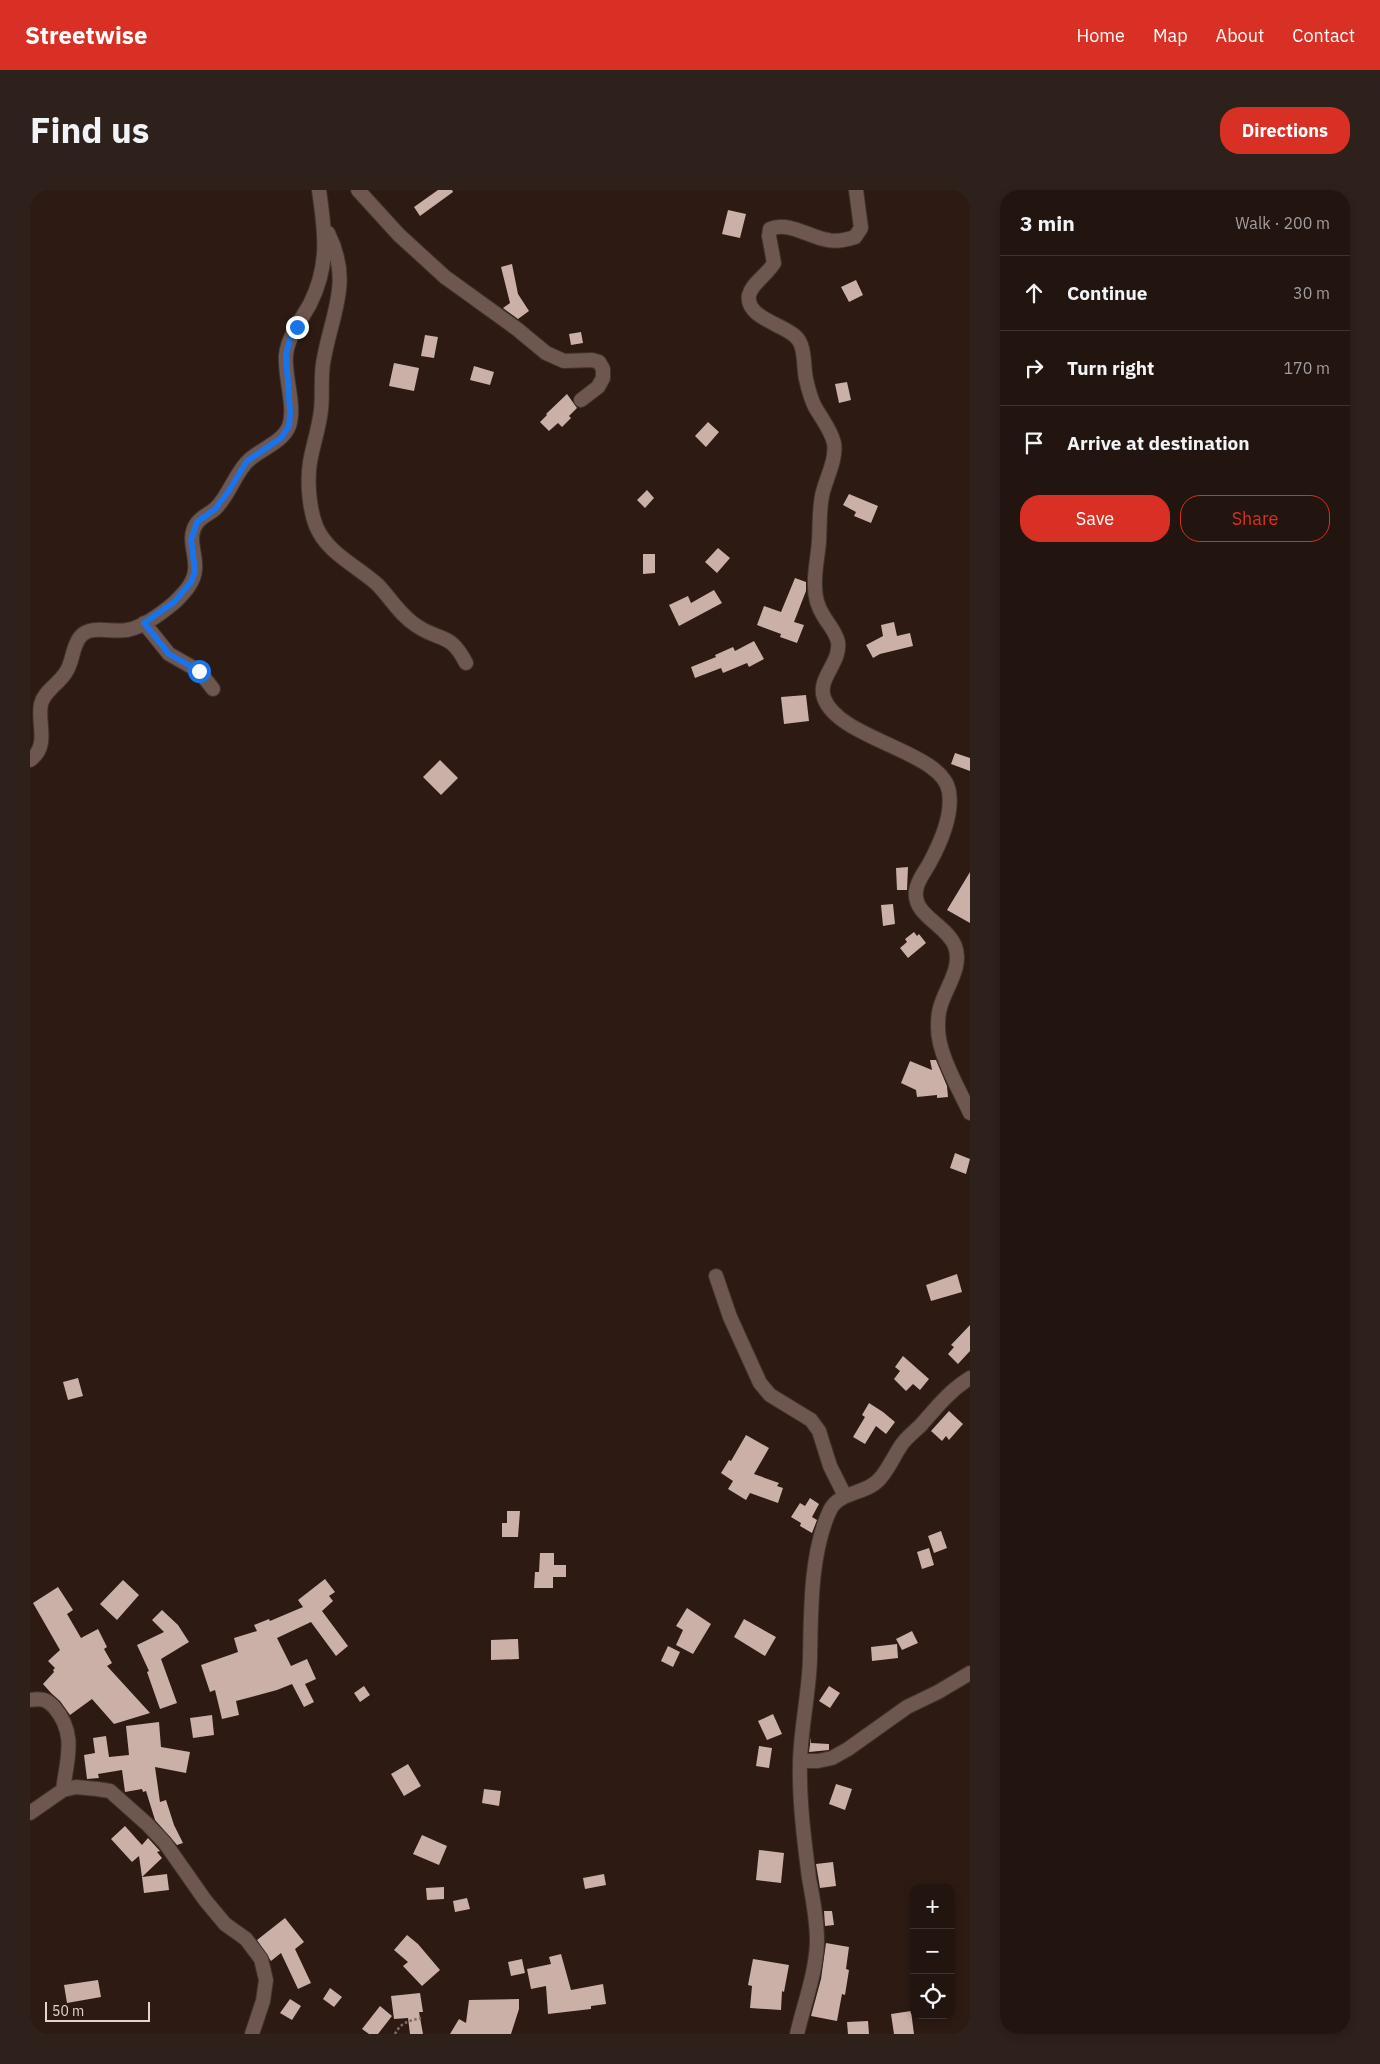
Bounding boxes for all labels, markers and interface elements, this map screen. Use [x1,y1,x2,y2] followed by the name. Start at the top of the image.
[25,19,147,51] text: Streetwise
[1077,24,1125,47] text: Home
[1153,24,1188,47] text: Map
[1216,24,1264,47] text: About
[1292,24,1355,47] text: Contact
[30,107,149,153] text: Find us
[1220,107,1350,154] button: Directions
[1020,209,1075,237] text: 3 min
[1235,213,1330,233] text: Walk · 200 m
[1020,279,1048,307] icon: ahead
[1067,281,1147,305] text: Continue
[1293,283,1330,303] text: 30 m
[286,316,309,339] route end
[1020,354,1048,382] icon: right
[1067,356,1154,380] text: Turn right
[1283,358,1330,378] text: 170 m
[1020,429,1048,457] icon: arrive
[1067,431,1250,455] text: Arrive at destination
[1020,495,1170,542] button: Save
[1180,495,1330,542] button: Share
[188,660,211,683] route start
[910,1884,955,2019] map controls
[910,1884,955,1929] button: +
[910,1929,955,1974] button: −
[910,1974,955,2019] button: locate
[45,1999,150,2022] scale bar
[52,2002,84,2020] text: 50 m

